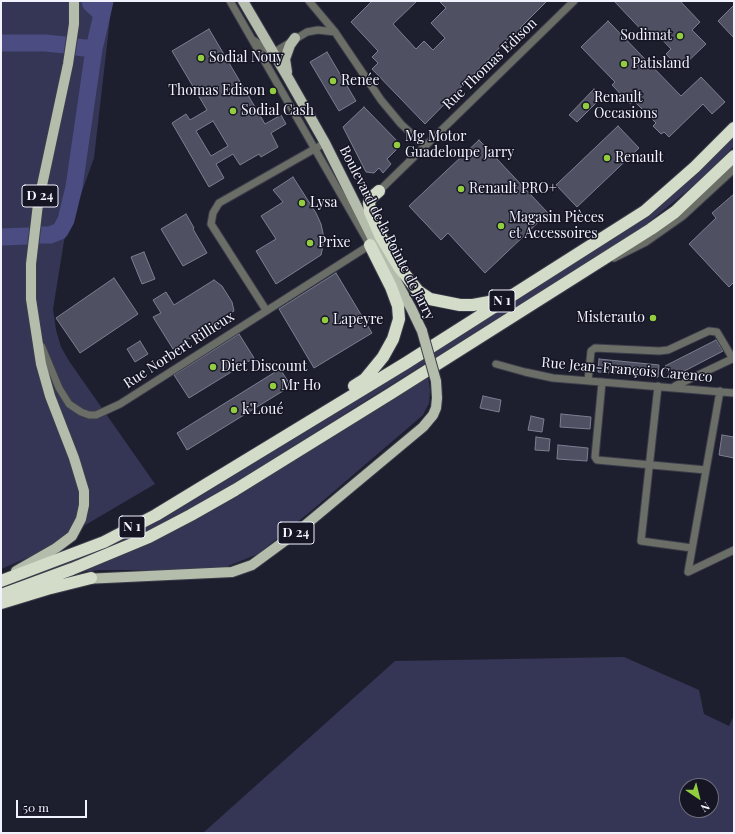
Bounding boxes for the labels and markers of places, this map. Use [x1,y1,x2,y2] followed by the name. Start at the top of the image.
[620,28,672,44] place label: Sodimat
[675,31,685,41] marker: Sodimat
[209,50,283,66] place label: Sodial Nouy
[196,53,206,63] marker: Sodial Nouy
[632,56,690,72] place label: Patisland
[619,59,629,69] marker: Patisland
[341,73,380,89] place label: Renée
[328,76,338,86] marker: Renée
[168,83,265,99] place label: Thomas Edison
[268,86,278,96] marker: Thomas Edison
[594,90,658,122] place label: Renault Occasions
[581,101,591,111] marker: Renault Occasions
[241,103,314,119] place label: Sodial Cash
[228,106,238,116] marker: Sodial Cash
[405,129,514,162] place label: Mg Motor Guadeloupe Jarry
[392,140,402,150] marker: Mg Motor Guadeloupe Jarry
[615,150,664,166] place label: Renault
[602,153,612,163] marker: Renault
[469,181,557,197] place label: Renault PRO+
[456,184,466,194] marker: Renault PRO+
[310,195,338,211] place label: Lysa
[297,198,307,208] marker: Lysa
[509,210,604,242] place label: Magasin Pièces et Accessoires
[496,221,506,231] marker: Magasin Pièces et Accessoires
[318,235,351,251] place label: Prixe
[305,238,315,248] marker: Prixe
[576,310,645,326] place label: Misterauto
[333,312,383,328] place label: Lapeyre
[648,313,658,323] marker: Misterauto
[320,315,330,325] marker: Lapeyre
[221,359,307,375] place label: Diet Discount
[208,362,218,372] marker: Diet Discount
[281,378,321,394] place label: Mr Ho
[268,381,278,391] marker: Mr Ho
[242,402,283,418] place label: k'Loué
[229,405,239,415] marker: k'Loué

